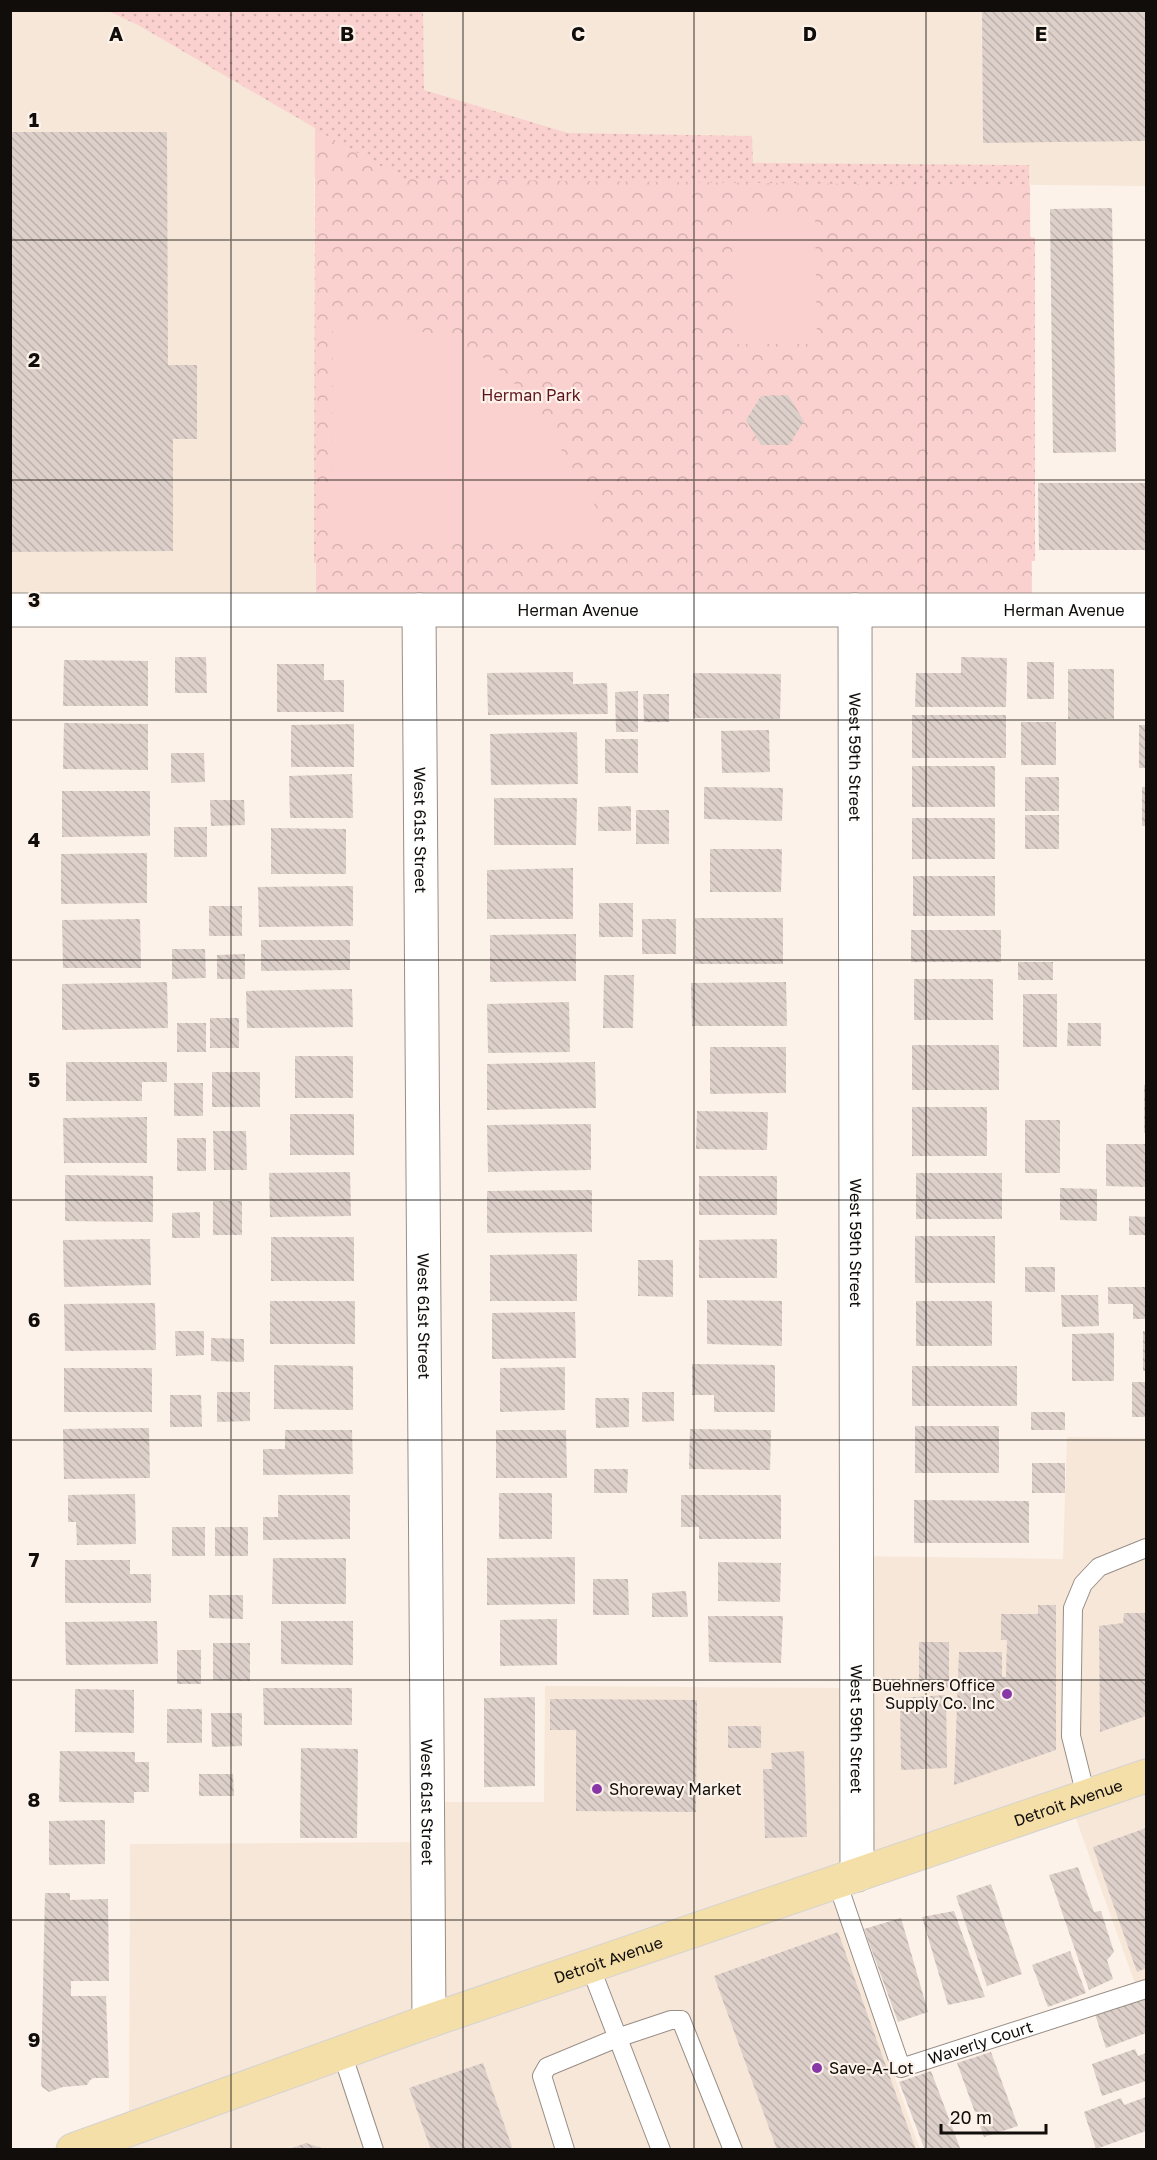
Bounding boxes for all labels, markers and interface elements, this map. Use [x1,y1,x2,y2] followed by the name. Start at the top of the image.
[109,21,123,45] text: A
[340,21,354,45] text: B
[571,21,585,45] text: C
[803,21,817,45] text: D
[1035,21,1047,45] text: E
[29,107,39,131] text: 1
[28,347,40,371] text: 2
[481,385,581,405] park label: Herman Park
[28,587,40,611] text: 3
[517,600,639,620] street label: Herman Avenue
[1003,600,1125,620] street label: Herman Avenue
[845,692,865,822] street label: West 59th Street
[410,767,431,893] street label: West 61st Street
[28,827,40,851] text: 4
[28,1067,40,1091] text: 5
[846,1178,866,1308] street label: West 59th Street
[414,1253,434,1379] street label: West 61st Street
[28,1307,40,1331] text: 6
[29,1547,40,1571] text: 7
[847,1664,867,1794] street label: West 59th Street
[872,1675,995,1713] place label: Buehners Office Supply Co. Inc
[1000,1687,1014,1701] marker: Buehners Office Supply Co. Inc
[417,1739,438,1865] street label: West 61st Street
[1011,1775,1125,1830] street label: Detroit Avenue
[609,1779,742,1799] place label: Shoreway Market
[590,1782,604,1796] marker: Shoreway Market
[28,1787,40,1811] text: 8
[551,1932,665,1988] street label: Detroit Avenue
[926,2016,1035,2069] street label: Waverly Court
[28,2027,40,2051] text: 9
[829,2058,914,2078] place label: Save-A-Lot
[810,2061,824,2075] marker: Save-A-Lot
[941,2097,1046,2135] scale bar
[950,2106,992,2128] text: 20 m

